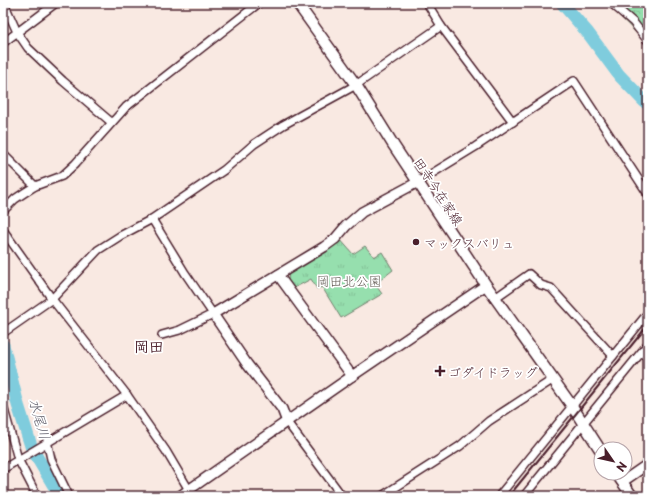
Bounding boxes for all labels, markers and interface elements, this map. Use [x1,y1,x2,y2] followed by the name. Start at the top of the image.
[410,153,469,230] street label: 田寺今在家線
[424,233,515,252] place label: マックスバリュ
[411,237,421,247] marker: マックスバリュ
[316,271,382,290] park label: 岡田北公園
[134,334,164,357] district label: 岡田
[448,362,538,381] place label: ゴダイドラッグ
[435,366,445,376] marker: ゴダイドラッグ
[24,396,56,442] water label: 水尾川
[593,441,633,481] north arrow
[612,459,631,475] text: N

